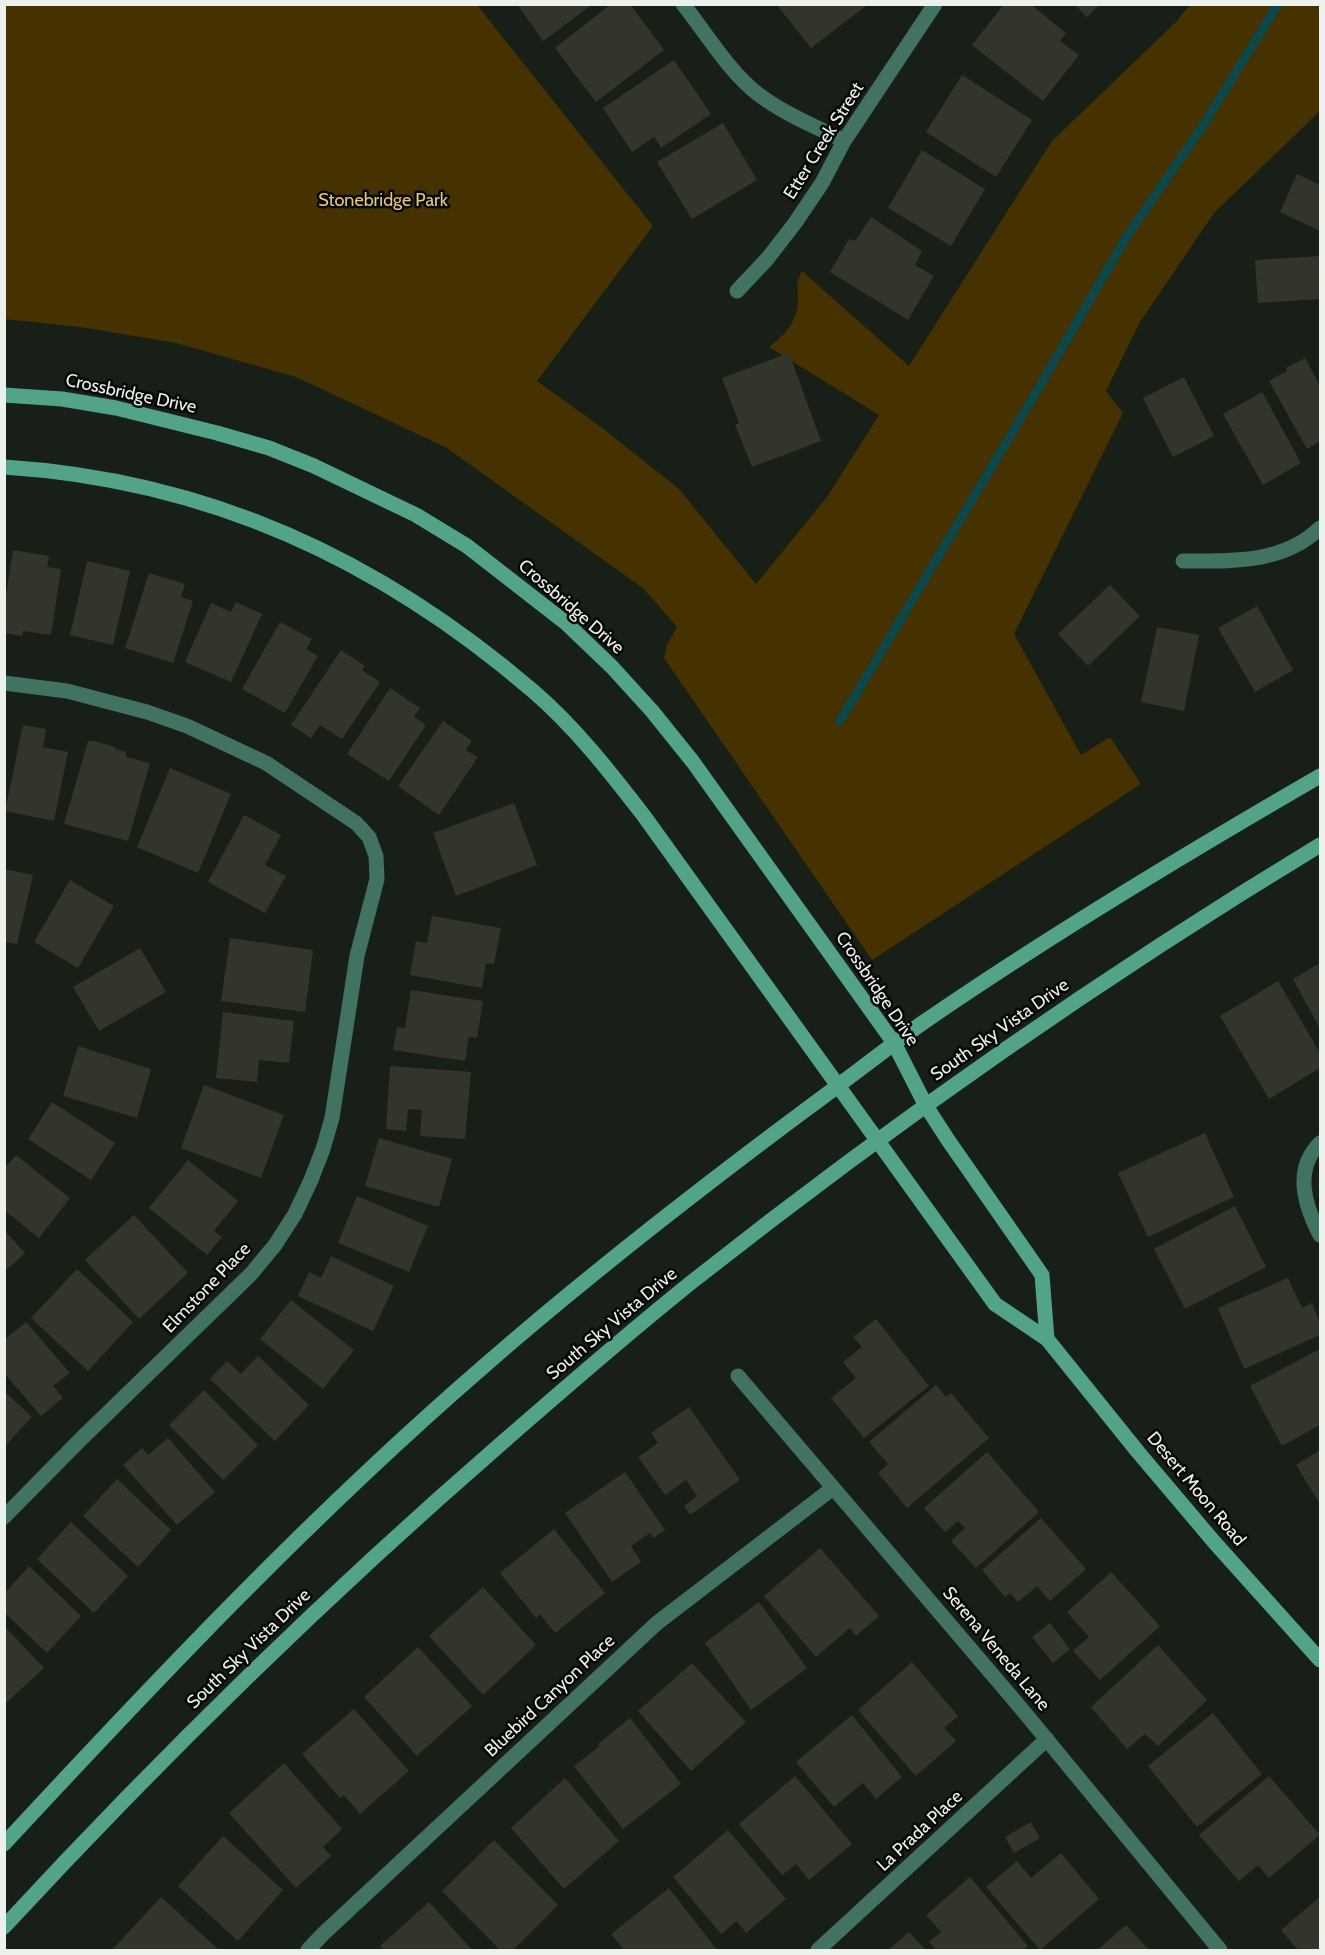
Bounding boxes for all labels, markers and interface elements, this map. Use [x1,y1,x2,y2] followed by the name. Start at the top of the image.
[779,78,869,204] street label: Etter Creek Street
[318,190,448,212] park label: Stonebridge Park
[64,370,198,418] street label: Crossbridge Drive
[514,555,628,659] street label: Crossbridge Drive
[831,928,923,1050] street label: Crossbridge Drive
[927,974,1073,1086] street label: South Sky Vista Drive
[159,1238,255,1338] street label: Elmstone Place
[542,1263,682,1385] street label: South Sky Vista Drive
[1142,1428,1250,1550] street label: Desert Moon Road
[938,1583,1054,1715] street label: Serena Veneda Lane
[183,1584,315,1714] street label: South Sky Vista Drive
[481,1630,619,1762] street label: Bluebird Canyon Place
[873,1786,967,1876] street label: La Prada Place

